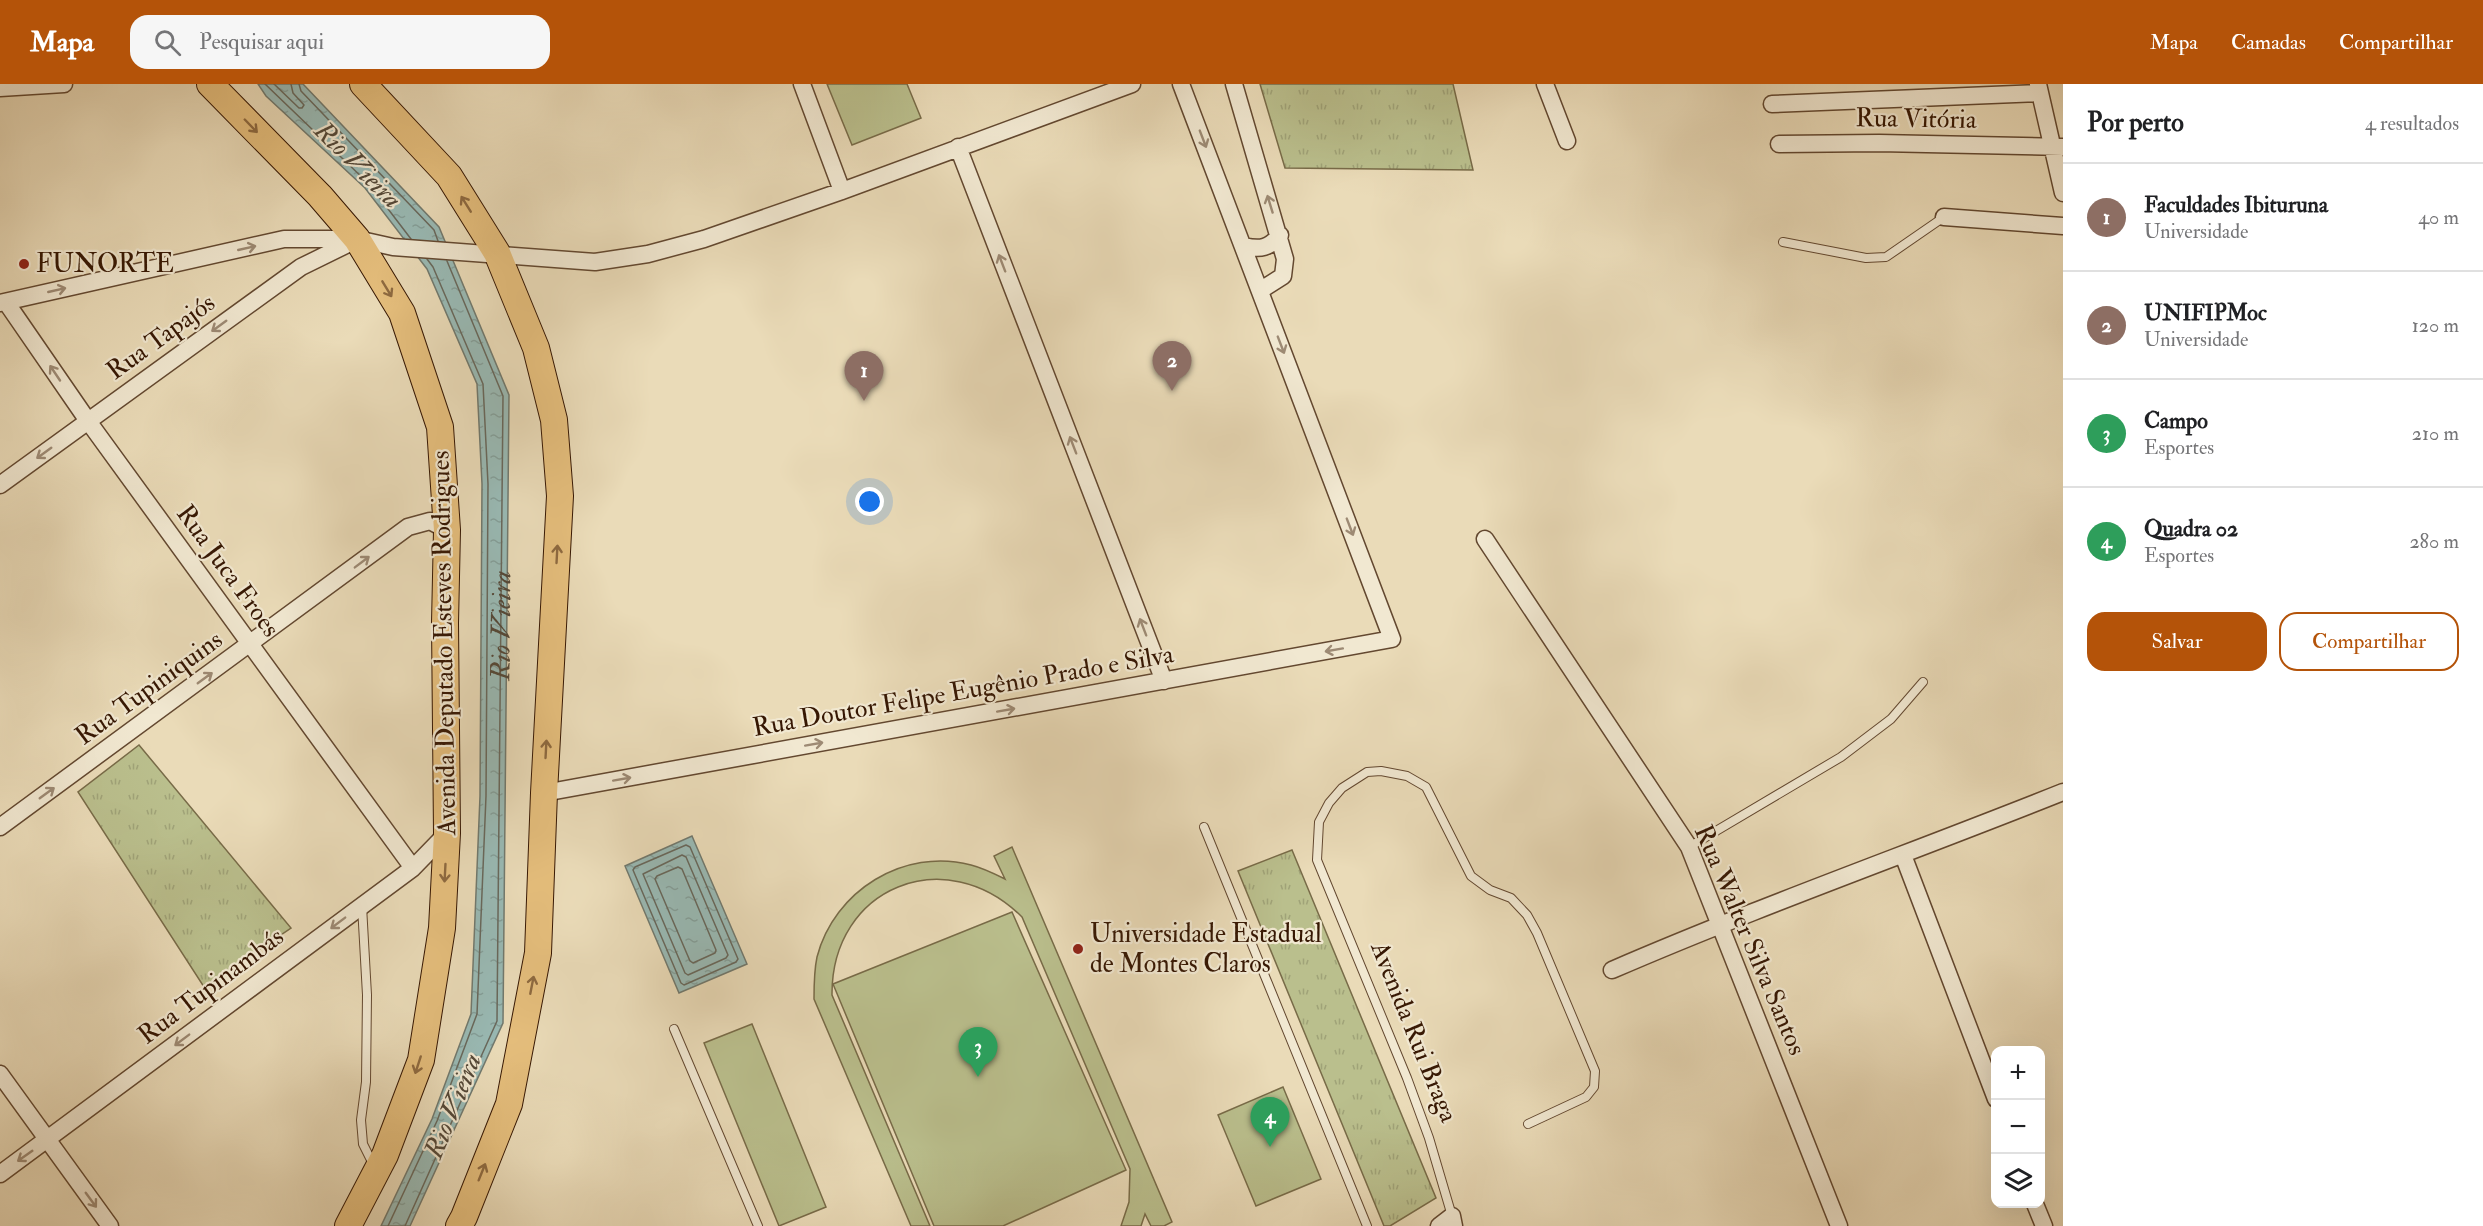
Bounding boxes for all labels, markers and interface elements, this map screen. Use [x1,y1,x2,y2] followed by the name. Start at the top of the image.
[130,15,550,69] search box
[30,25,94,60] text: Mapa
[151,26,184,59] icon: search
[199,28,324,56] text: Pesquisar aqui
[2150,29,2198,56] text: Mapa
[2231,29,2306,56] text: Camadas
[2339,29,2453,56] text: Compartilhar
[1855,102,1977,136] street label: Rua Vitória
[2087,107,2184,139] text: Por perto
[2365,111,2459,136] text: 4 resultados
[307,114,409,216] water label: Rio Vieira
[244,118,259,133] one-way arrow
[1198,129,1209,147] one-way arrow
[2144,191,2328,219] text: Faculdades Ibituruna
[460,195,473,212] one-way arrow
[1264,195,1275,214] one-way arrow
[2103,205,2110,230] text: 1
[2418,205,2459,230] text: 40 m
[2144,219,2248,244] text: Universidade
[238,241,257,253] one-way arrow
[36,248,174,280] place label: FUNORTE
[996,254,1007,272] one-way arrow
[17,257,31,271] marker: FUNORTE
[382,280,394,297] one-way arrow
[47,284,66,296] one-way arrow
[100,287,222,388] street label: Rua Tapajós
[2144,299,2267,327] text: UNIFIPMoc
[2101,313,2112,338] text: 2
[2412,313,2459,338] text: 120 m
[212,319,228,332] one-way arrow
[2144,327,2248,352] text: Universidade
[1276,335,1287,353] one-way arrow
[1152,342,1192,391] pin: 2
[844,352,884,401] pin: 1
[48,364,61,381] one-way arrow
[2144,407,2208,435] text: Campo
[2103,421,2110,446] text: 3
[2412,421,2459,446] text: 210 m
[2144,435,2214,460] text: Esportes
[1066,436,1077,454] one-way arrow
[36,447,52,459] one-way arrow
[425,450,464,837] street label: Avenida Deputado Esteves Rodrigues
[855,487,884,516] your location
[169,499,287,643] street label: Rua Juca Froes
[2144,515,2238,543] text: Quadra 02
[1345,517,1356,536] one-way arrow
[2101,529,2112,554] text: 4
[2409,529,2459,554] text: 280 m
[2144,543,2214,568] text: Esportes
[551,544,562,564] one-way arrow
[353,556,369,568] one-way arrow
[484,571,518,682] water label: Rio Vieira
[2087,612,2267,671] button: Salvar
[2279,612,2459,671] button: Compartilhar
[1136,618,1147,636] one-way arrow
[69,624,230,753] street label: Rua Tupiniquins
[750,638,1176,745] street label: Rua Doutor Felipe Eugênio Prado e Silva
[1325,645,1345,656] one-way arrow
[197,672,213,684] one-way arrow
[995,704,1015,715] one-way arrow
[541,739,552,759] one-way arrow
[803,739,823,750] one-way arrow
[611,773,631,784] one-way arrow
[39,787,55,799] one-way arrow
[1687,820,1813,1060] street label: Rua Walter Silva Santos
[440,862,451,882] one-way arrow
[331,917,347,930] one-way arrow
[1090,918,1322,980] place label: Universidade Estadual de Montes Claros
[132,921,291,1052] street label: Rua Tupinambás
[1363,936,1465,1127] street label: Avenida Rui Braga
[1071,942,1085,956] marker: Universidade Estadual de Montes Claros
[527,975,538,995] one-way arrow
[958,1028,998,1077] pin: 3
[174,1034,190,1046] one-way arrow
[1991,1046,2045,1208] map controls
[1991,1046,2045,1100] button: +
[417,1049,489,1164] water label: Rio Vieira
[412,1056,423,1075] one-way arrow
[1250,1098,1290,1147] pin: 4
[1991,1100,2045,1154] button: −
[18,1150,34,1162] one-way arrow
[1991,1154,2045,1208] button: layers
[477,1164,488,1182] one-way arrow
[85,1192,97,1208] one-way arrow

